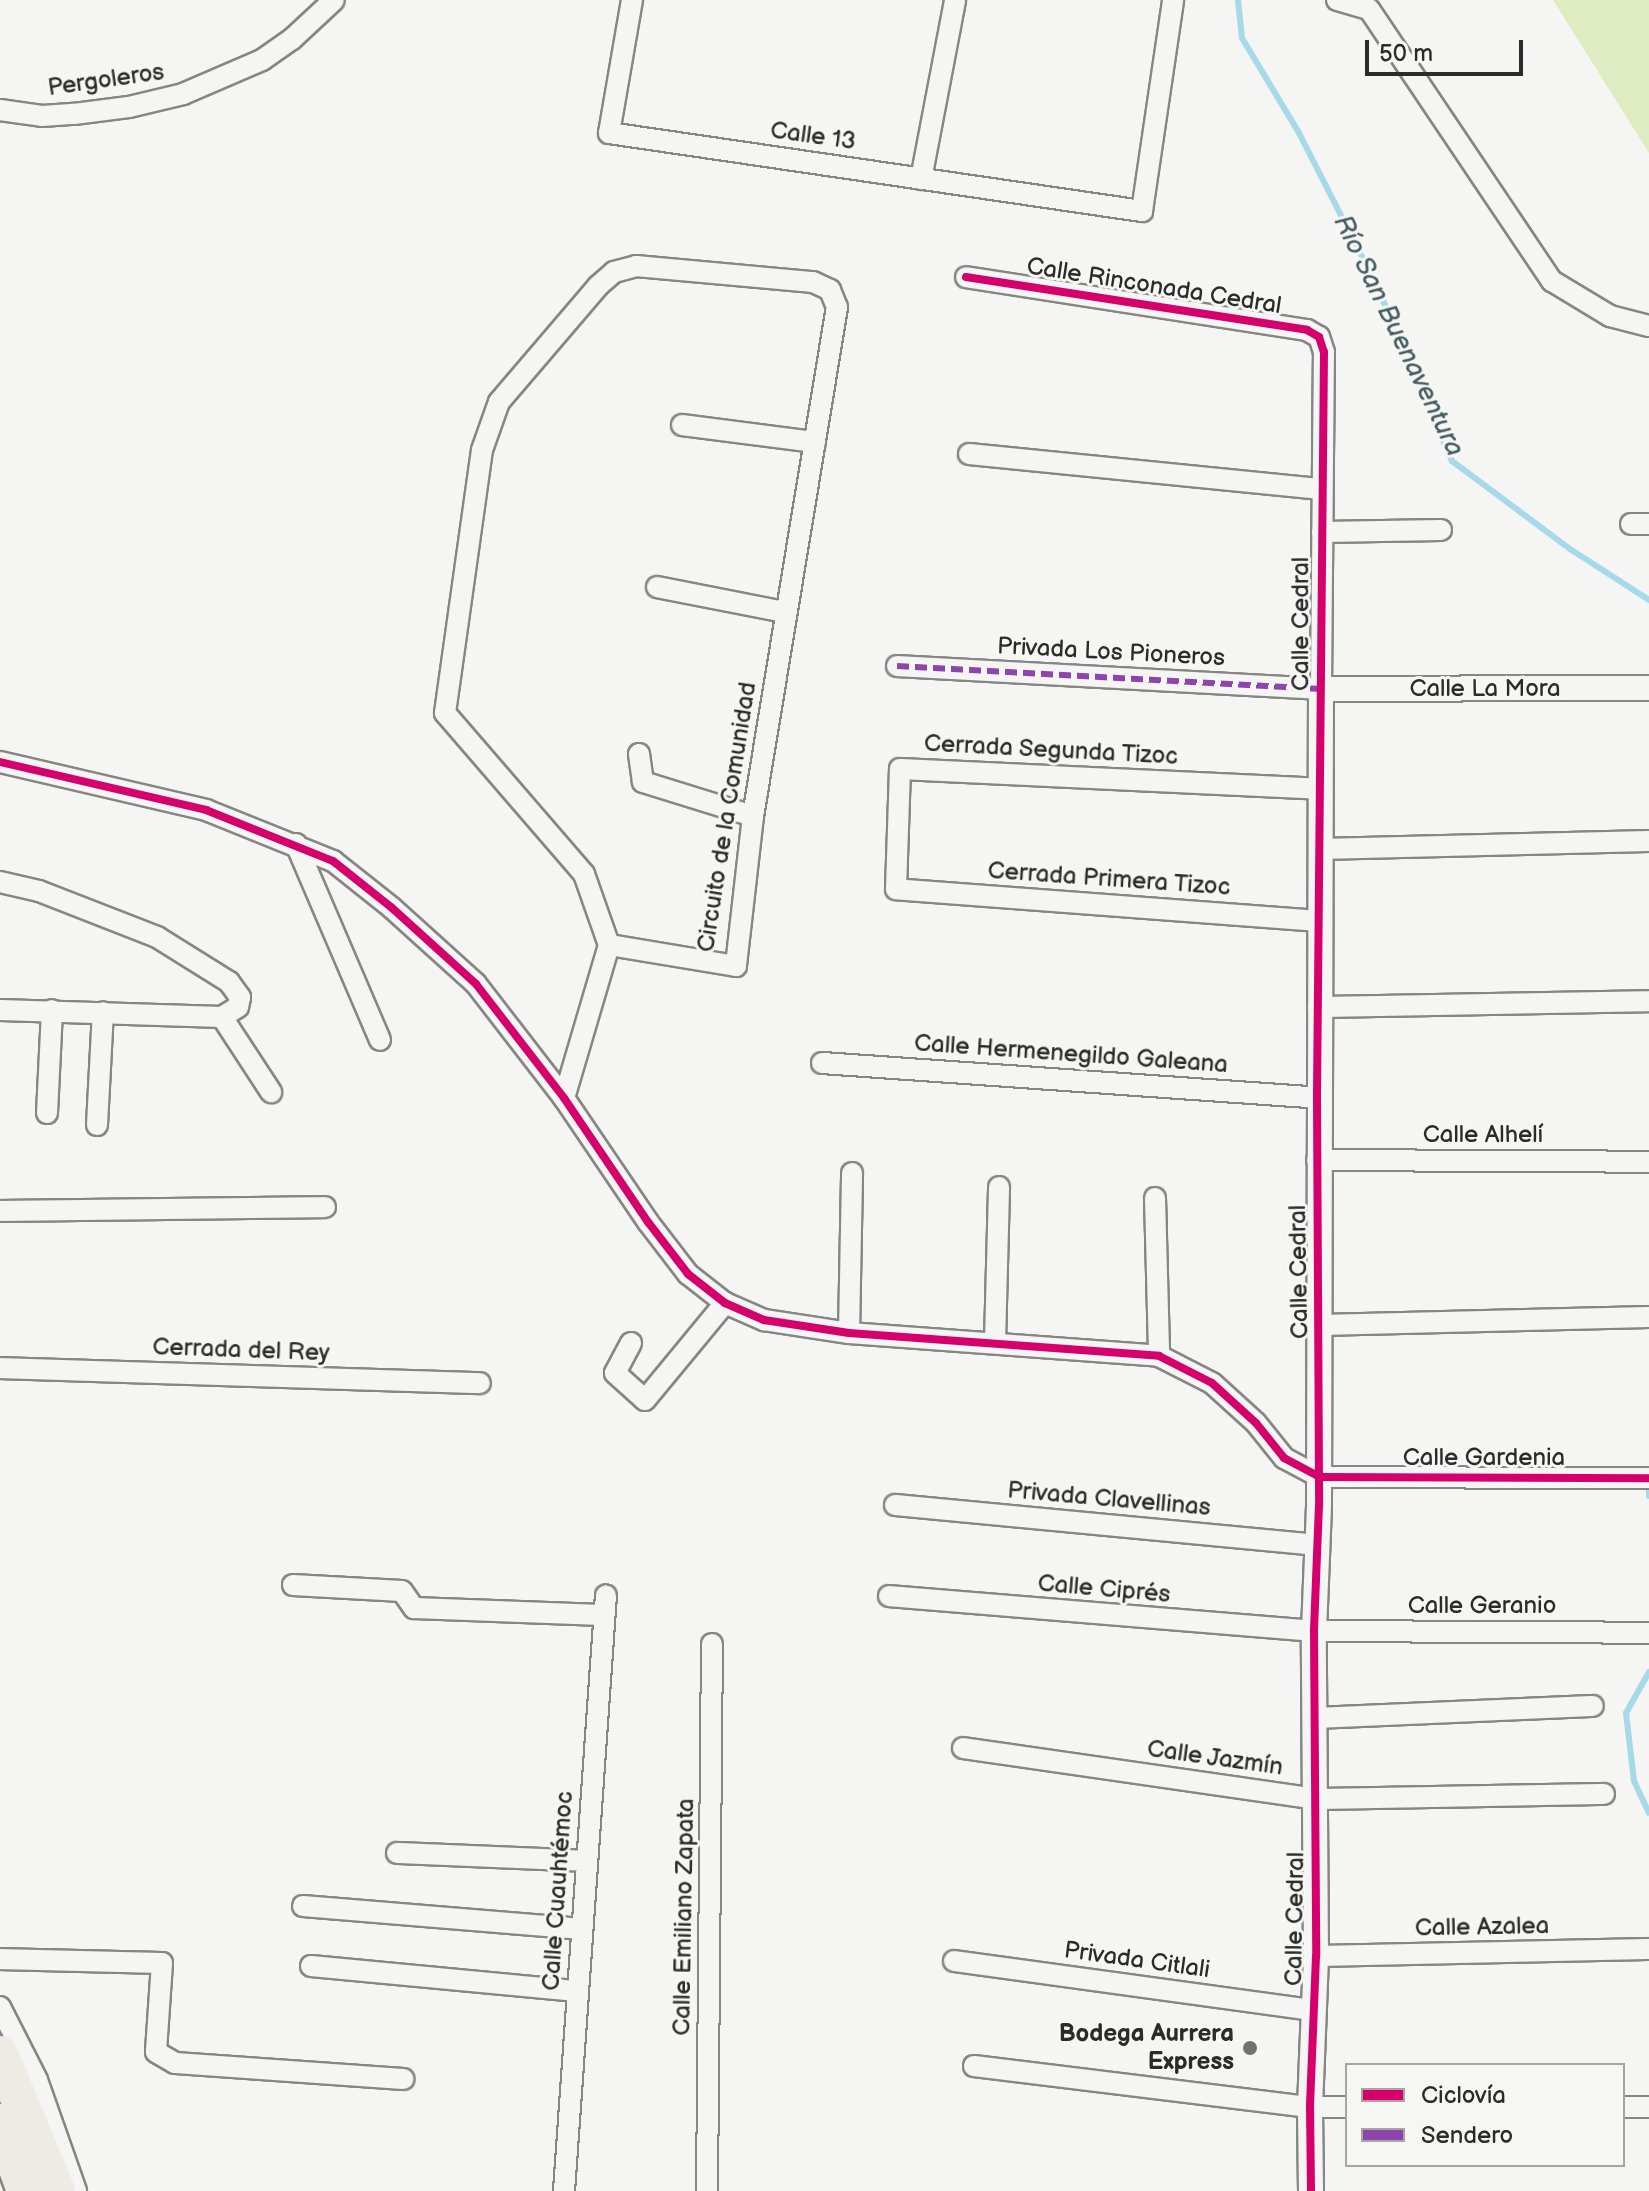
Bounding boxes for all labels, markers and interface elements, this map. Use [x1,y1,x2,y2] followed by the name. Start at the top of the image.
[1369,24,1527,74] scale bar
[1379,39,1433,68] text: 50 m
[46,58,166,102] street label: Pergoleros
[768,116,858,156] street label: Calle 13
[1326,210,1470,462] water label: Río San Buenaventura
[1025,252,1283,320] street label: Calle Rinconada Cedral
[1287,557,1315,691] street label: Calle Cedral
[996,632,1226,672] street label: Privada Los Pioneros
[1409,675,1561,703] street label: Calle La Mora
[691,680,763,954] street label: Circuito de la Comunidad
[923,729,1179,771] street label: Cerrada Segunda Tizoc
[986,856,1232,902] street label: Cerrada Primera Tizoc
[913,1029,1229,1079] street label: Calle Hermenegildo Galeana
[1423,1121,1543,1149] street label: Calle Alhelí
[1283,1205,1315,1339] street label: Calle Cedral
[152,1333,330,1367] street label: Cerrada del Rey
[1403,1444,1565,1472] street label: Calle Gardenia
[1006,1476,1212,1522] street label: Privada Clavellinas
[1036,1569,1172,1609] street label: Calle Ciprés
[1408,1592,1556,1620] street label: Calle Geranio
[1145,1734,1285,1782] street label: Calle Jazmín
[537,1790,579,1992] street label: Calle Cuauhtémoc
[668,1798,700,2036] street label: Calle Emiliano Zapata
[1279,1852,1311,1986] street label: Calle Cedral
[1415,1911,1549,1943] street label: Calle Azalea
[1062,1936,1212,1984] street label: Privada Citlali
[1059,2020,1234,2076] place label: Bodega Aurrera Express
[1241,2039,1259,2057] marker: Bodega Aurrera Express
[1345,2063,1625,2167] legend
[1421,2081,1506,2110] text: Ciclovía
[1421,2121,1513,2150] text: Sendero

